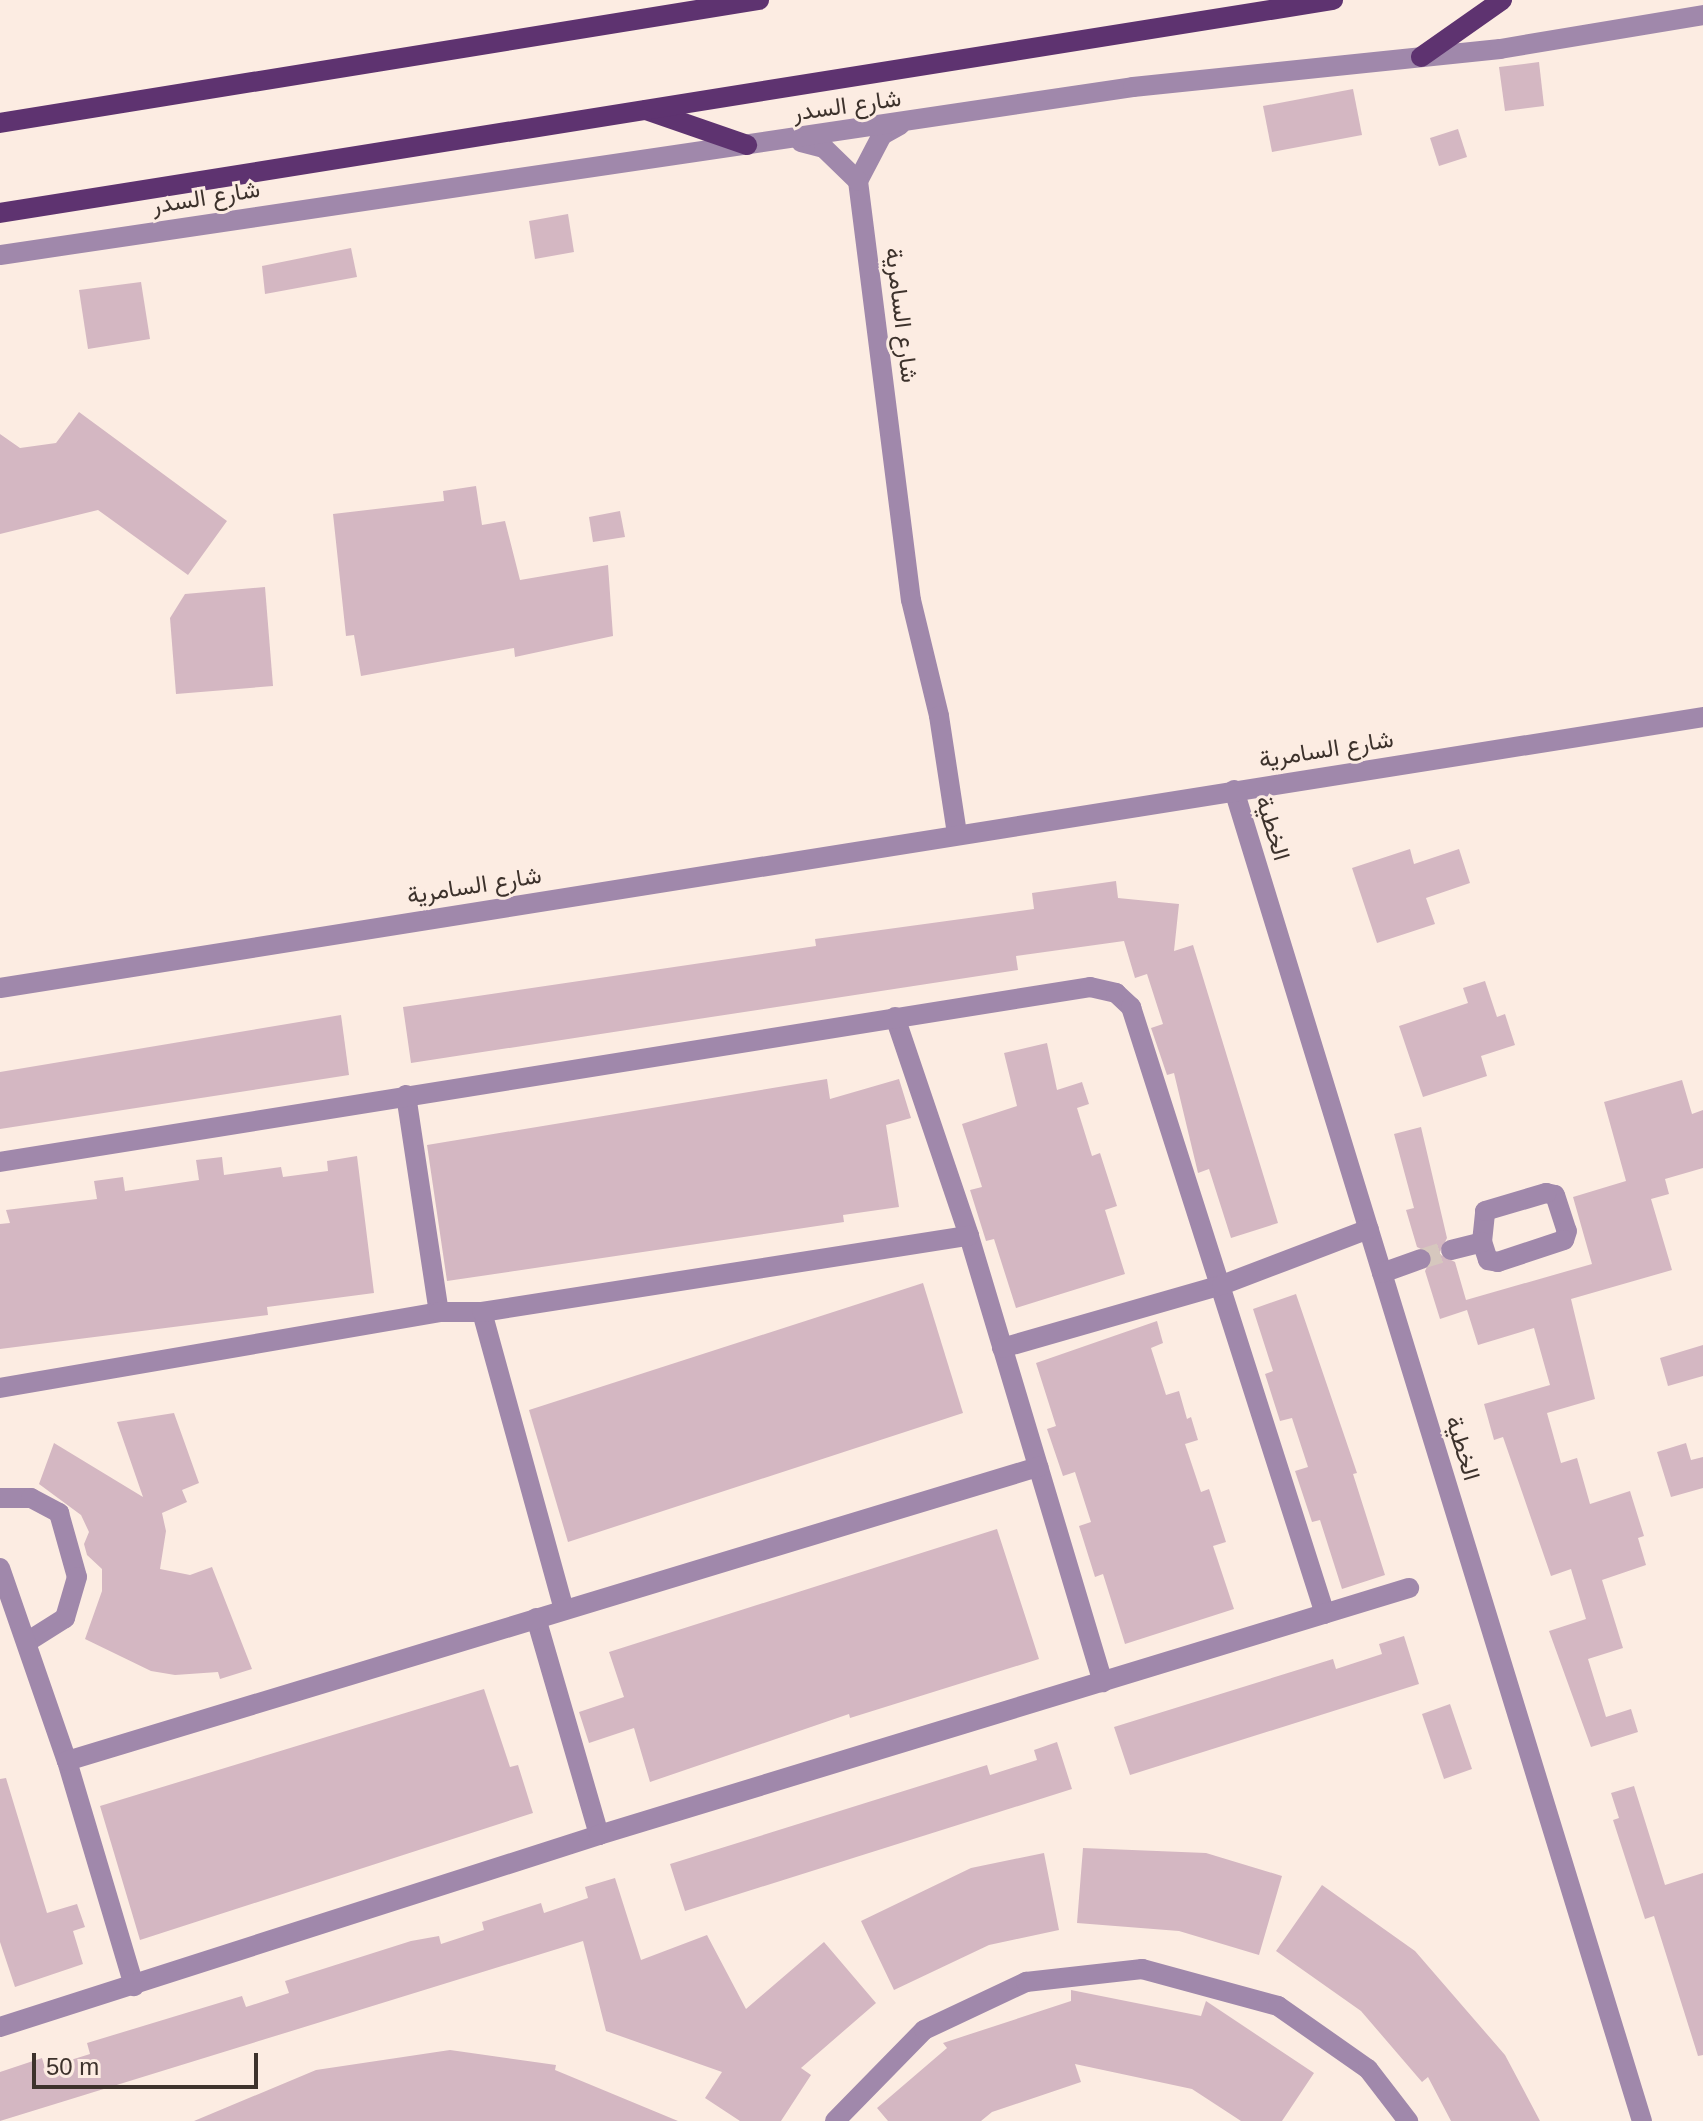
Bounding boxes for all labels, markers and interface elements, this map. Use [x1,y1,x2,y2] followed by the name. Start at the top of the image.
[791,83,903,127] street label: شارع السدر
[150,174,262,220] street label: شارع السدر
[879,246,925,384] street label: شارع السامرية
[1257,724,1395,774] street label: شارع السامرية
[1250,792,1296,864] street label: الخطية
[405,860,543,910] street label: شارع السامرية
[1440,1412,1486,1484] street label: الخطية
[36,2037,262,2087] scale bar
[46,2053,99,2080] text: 50 m

